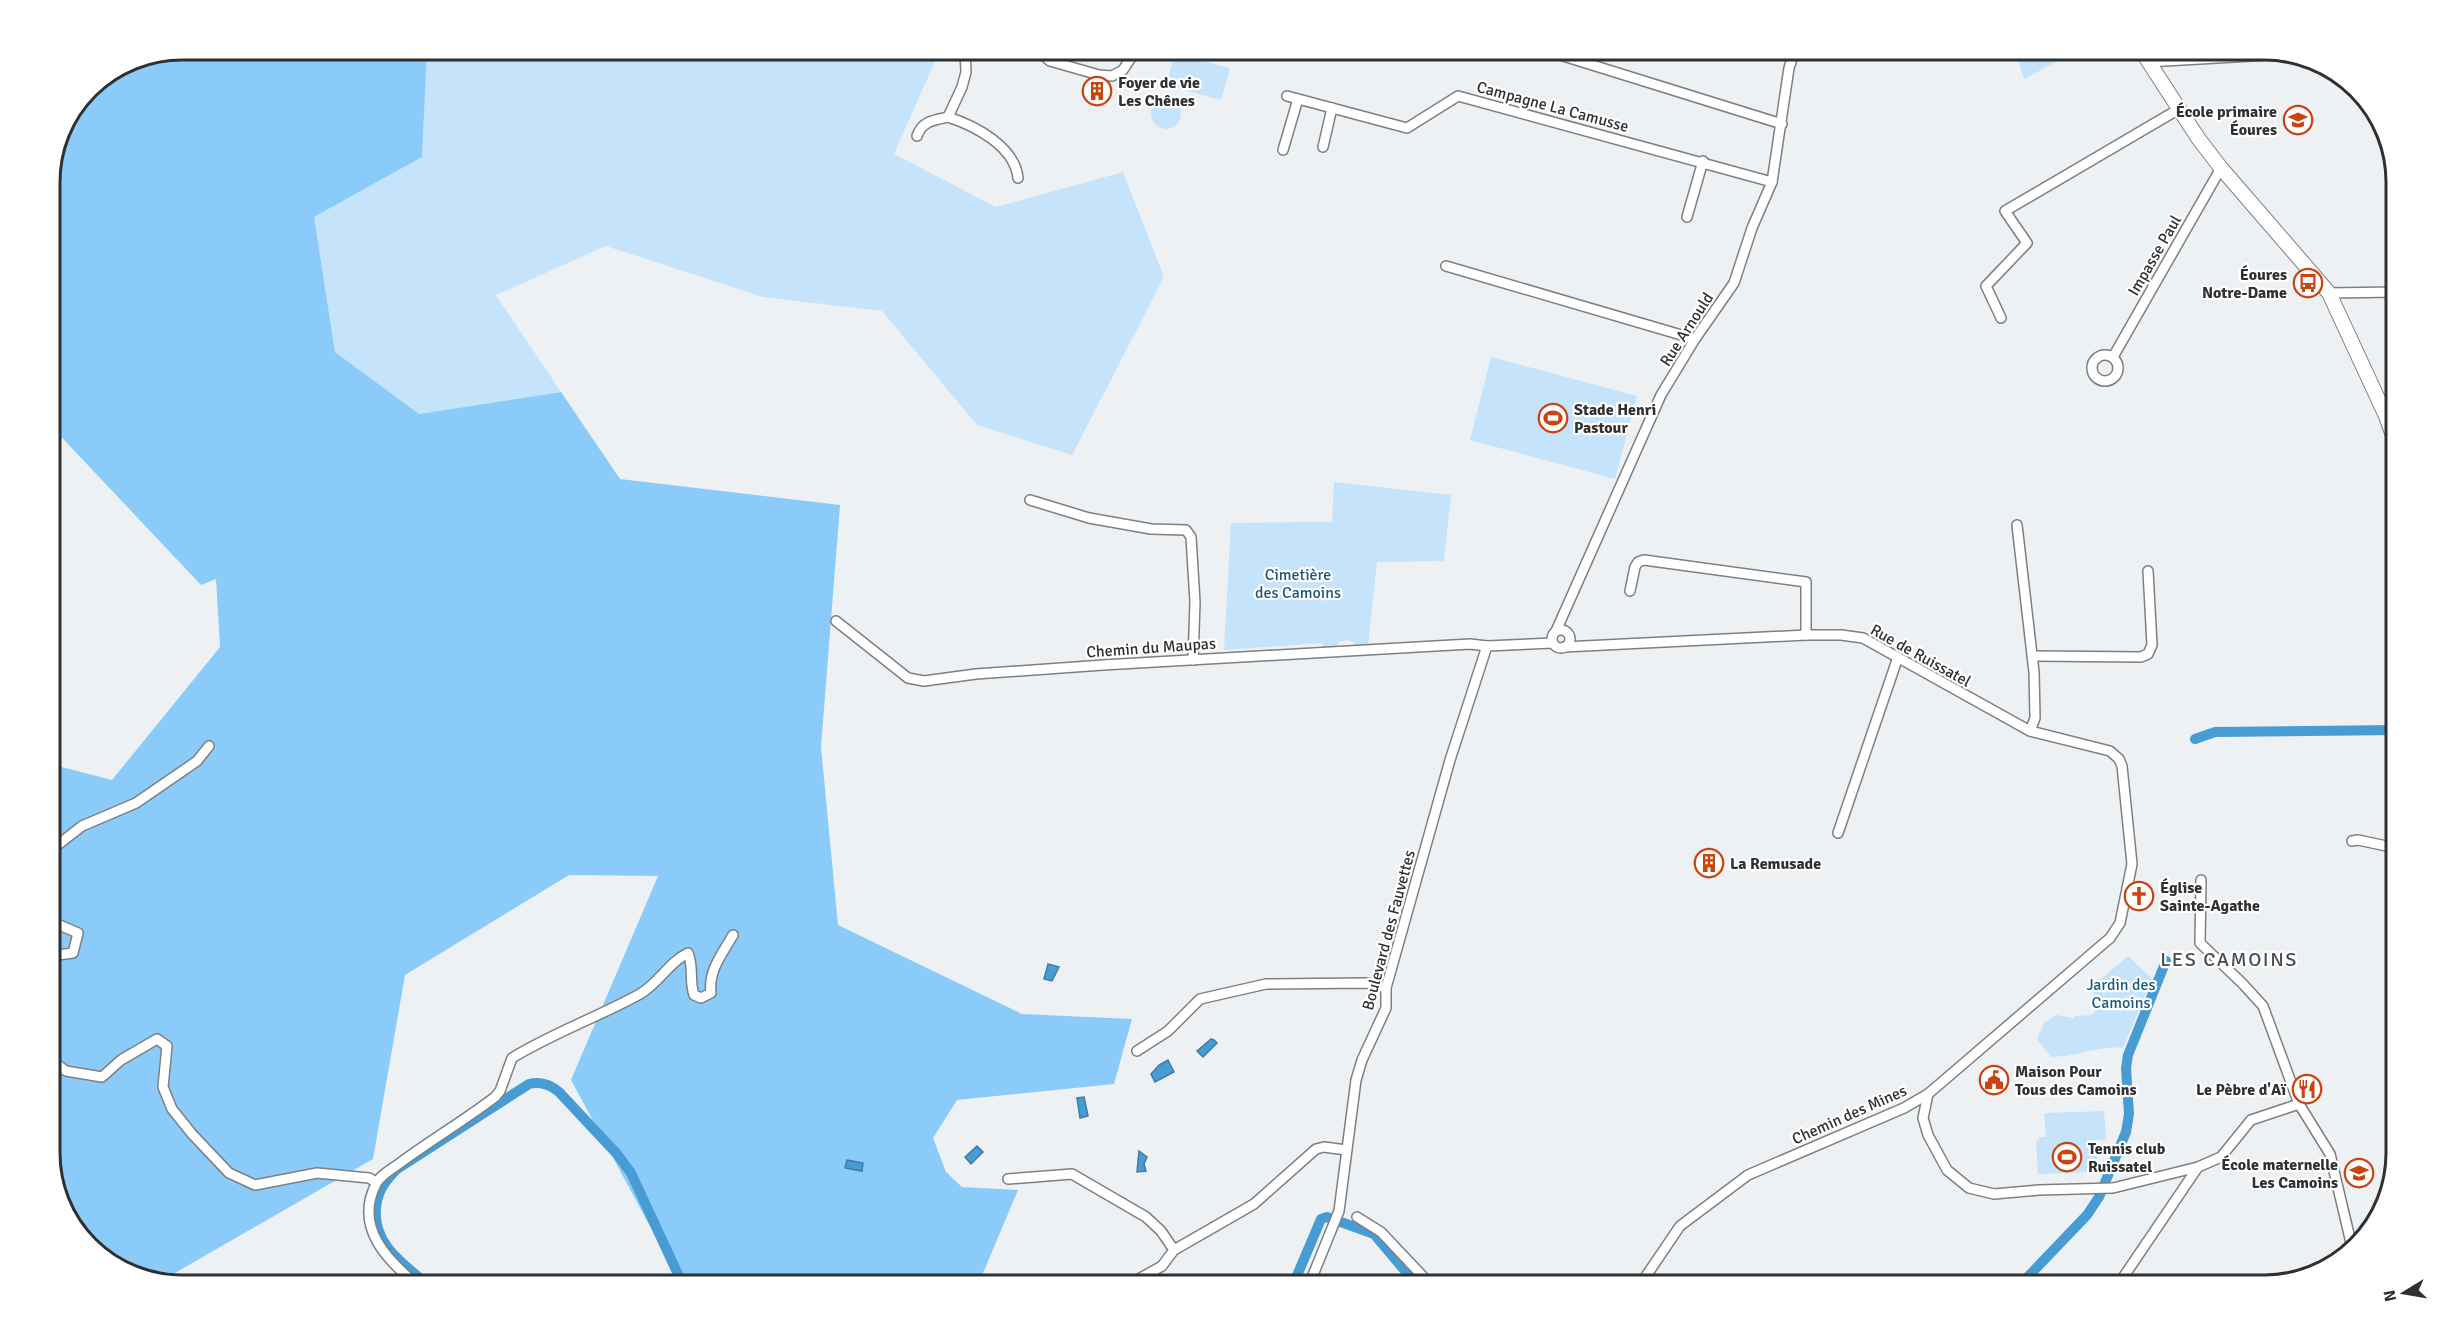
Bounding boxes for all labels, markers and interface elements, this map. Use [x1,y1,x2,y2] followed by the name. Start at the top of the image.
[1118,73,1200,111] place label: Foyer de vie Les Chênes
[1081,75,1113,107] building icon: Foyer de vie Les Chênes
[1474,77,1631,137] street label: Campagne La Camusse
[2176,102,2277,140] place label: École primaire Éoures
[2282,104,2314,136] school or university icon: École primaire Éoures
[2124,211,2186,299] street label: Impasse Paul
[2202,265,2287,303] place label: Éoures Notre-Dame
[2292,267,2324,299] bus stop icon: Éoures Notre-Dame
[1656,289,1718,370] street label: Rue Arnould
[1574,400,1656,438] place label: Stade Henri Pastour
[1537,402,1569,434] sports icon: Stade Henri Pastour
[1255,565,1341,603] park label: Cimetière des Camoins
[1867,620,1975,692] street label: Rue de Ruissatel
[1086,633,1217,663] street label: Chemin du Maupas
[1693,847,1725,879] building icon: La Remusade
[1358,848,1420,1013] street label: Boulevard des Fauvettes
[1730,854,1821,874] place label: La Remusade
[2160,878,2260,916] place label: Église Sainte-Agathe
[2123,880,2155,912] church icon: Église Sainte-Agathe
[2160,947,2298,972] district label: LES CAMOINS
[2086,975,2156,1013] park label: Jardin des Camoins
[2015,1062,2137,1100] place label: Maison Pour Tous des Camoins
[1978,1064,2010,1096] public building icon: Maison Pour Tous des Camoins
[2291,1073,2323,1105] restaurant icon: Le Pèbre d'Aï
[2196,1080,2287,1100] place label: Le Pèbre d'Aï
[1789,1081,1910,1149] street label: Chemin des Mines
[2088,1139,2166,1177] place label: Tennis club Ruissatel
[2051,1141,2083,1173] sports icon: Tennis club Ruissatel
[2221,1155,2338,1193] place label: École maternelle Les Camoins
[2343,1157,2375,1189] school or university icon: École maternelle Les Camoins
[2374,1263,2434,1323] north arrow
[2379,1288,2401,1303] text: N

